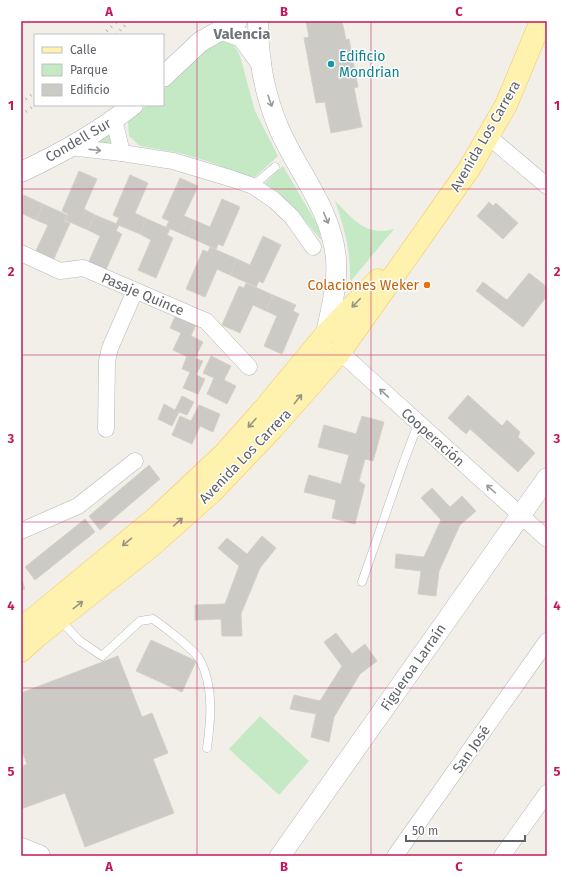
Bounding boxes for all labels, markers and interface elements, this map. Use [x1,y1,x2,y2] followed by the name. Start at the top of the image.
[104,4,113,19] text: A
[280,4,288,19] text: B
[455,4,463,19] text: C
[213,25,270,43] district label: Valencia
[34,34,164,106] legend
[70,43,97,57] text: Calle
[339,48,400,81] place label: Edificio Mondrian
[326,59,336,69] marker: Edificio Mondrian
[70,63,108,77] text: Parque
[447,78,524,195] street label: Avenida Los Carrera
[70,83,110,97] text: Edificio
[267,94,274,107] one-way arrow
[8,98,14,113] text: 1
[554,98,560,113] text: 1
[42,115,115,166] street label: Condell Sur
[89,146,102,154] one-way arrow
[322,212,330,224] one-way arrow
[8,264,15,279] text: 2
[554,264,561,279] text: 2
[99,269,187,319] street label: Pasaje Quince
[308,277,420,294] place label: Colaciones Weker
[422,280,432,290] marker: Colaciones Weker
[351,298,361,308] one-way arrow
[379,388,389,398] one-way arrow
[294,394,303,405] one-way arrow
[397,404,468,470] street label: Cooperación
[196,405,295,507] street label: Avenida Los Carrera
[247,418,256,429] one-way arrow
[7,431,15,446] text: 3
[553,431,561,446] text: 3
[486,484,496,494] one-way arrow
[173,517,183,527] one-way arrow
[122,537,132,546] one-way arrow
[7,598,15,613] text: 4
[553,598,561,613] text: 4
[72,601,83,609] one-way arrow
[377,621,450,714] street label: Figueroa Larraín
[449,722,494,776] street label: San José
[8,764,15,779] text: 5
[554,764,561,779] text: 5
[406,817,525,843] scale bar
[412,824,438,838] text: 50 m
[104,859,113,874] text: A
[280,859,288,874] text: B
[455,859,463,874] text: C

